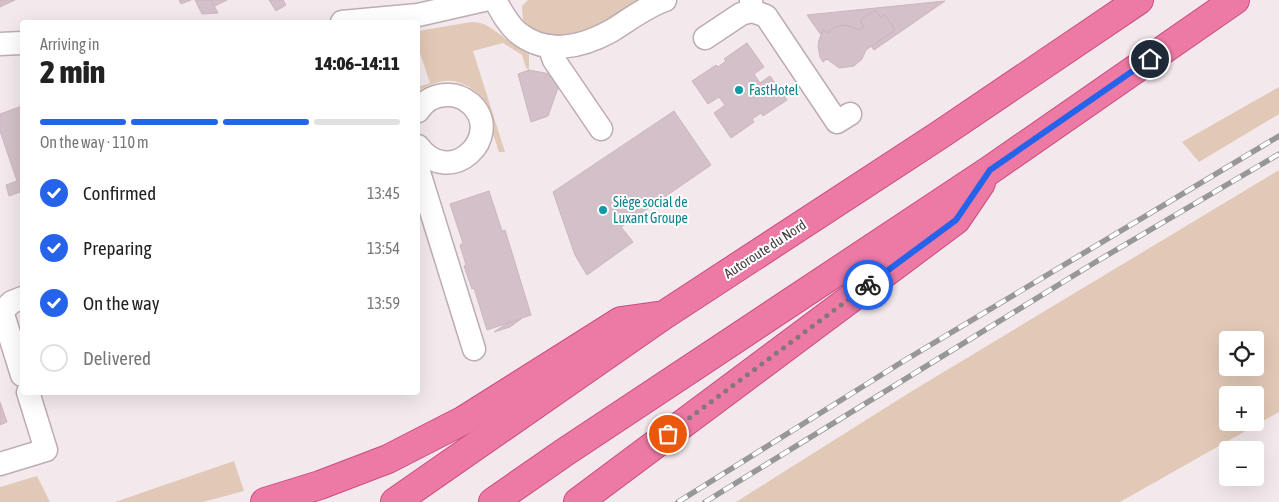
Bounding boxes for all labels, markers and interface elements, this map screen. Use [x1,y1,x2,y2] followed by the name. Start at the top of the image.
[40,35,100,53] text: Arriving in
[1129,38,1171,80] pin
[1136,45,1164,73] icon: home
[315,52,400,74] text: 14:06–14:11
[40,53,105,90] text: 2 min
[749,82,799,98] place label: FastHotel
[733,84,745,96] marker: FastHotel
[40,133,149,151] text: On the way · 110 m
[40,179,68,207] icon: check
[83,182,156,204] text: Confirmed
[367,184,400,202] text: 13:45
[613,194,688,226] place label: Siège social de Luxant Groupe
[597,204,609,216] marker: Siège social de Luxant Groupe
[721,217,809,281] street label: Autoroute du Nord
[40,234,68,262] icon: check
[83,237,152,259] text: Preparing
[367,239,400,257] text: 13:54
[843,260,893,310] courier
[854,271,882,299] icon: bike
[40,289,68,317] icon: check
[83,292,160,314] text: On the way
[367,294,400,312] text: 13:59
[1219,331,1264,486] map controls
[1219,331,1264,376] button: locate
[83,347,151,369] text: Delivered
[1219,386,1264,431] button: +
[647,413,689,455] pin
[654,420,682,448] icon: bag
[1219,441,1264,486] button: −

